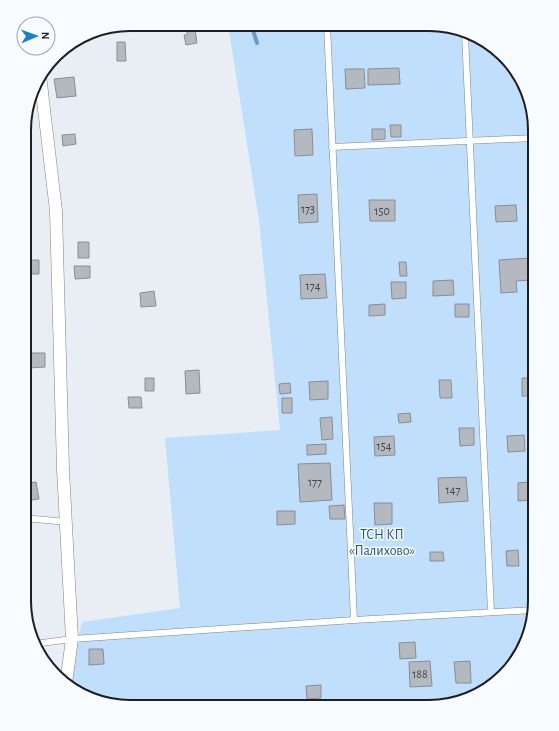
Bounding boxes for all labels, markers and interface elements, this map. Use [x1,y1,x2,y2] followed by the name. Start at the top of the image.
[16,16,56,56] north arrow
[40,32,51,40] text: N
[301,203,315,215] house number: 173
[374,205,390,217] house number: 150
[306,280,321,292] house number: 174
[377,440,392,452] house number: 154
[308,476,322,488] house number: 177
[446,484,460,496] house number: 147
[349,528,415,558] park label: ТСН КП «Палихово»
[412,668,428,680] house number: 188

